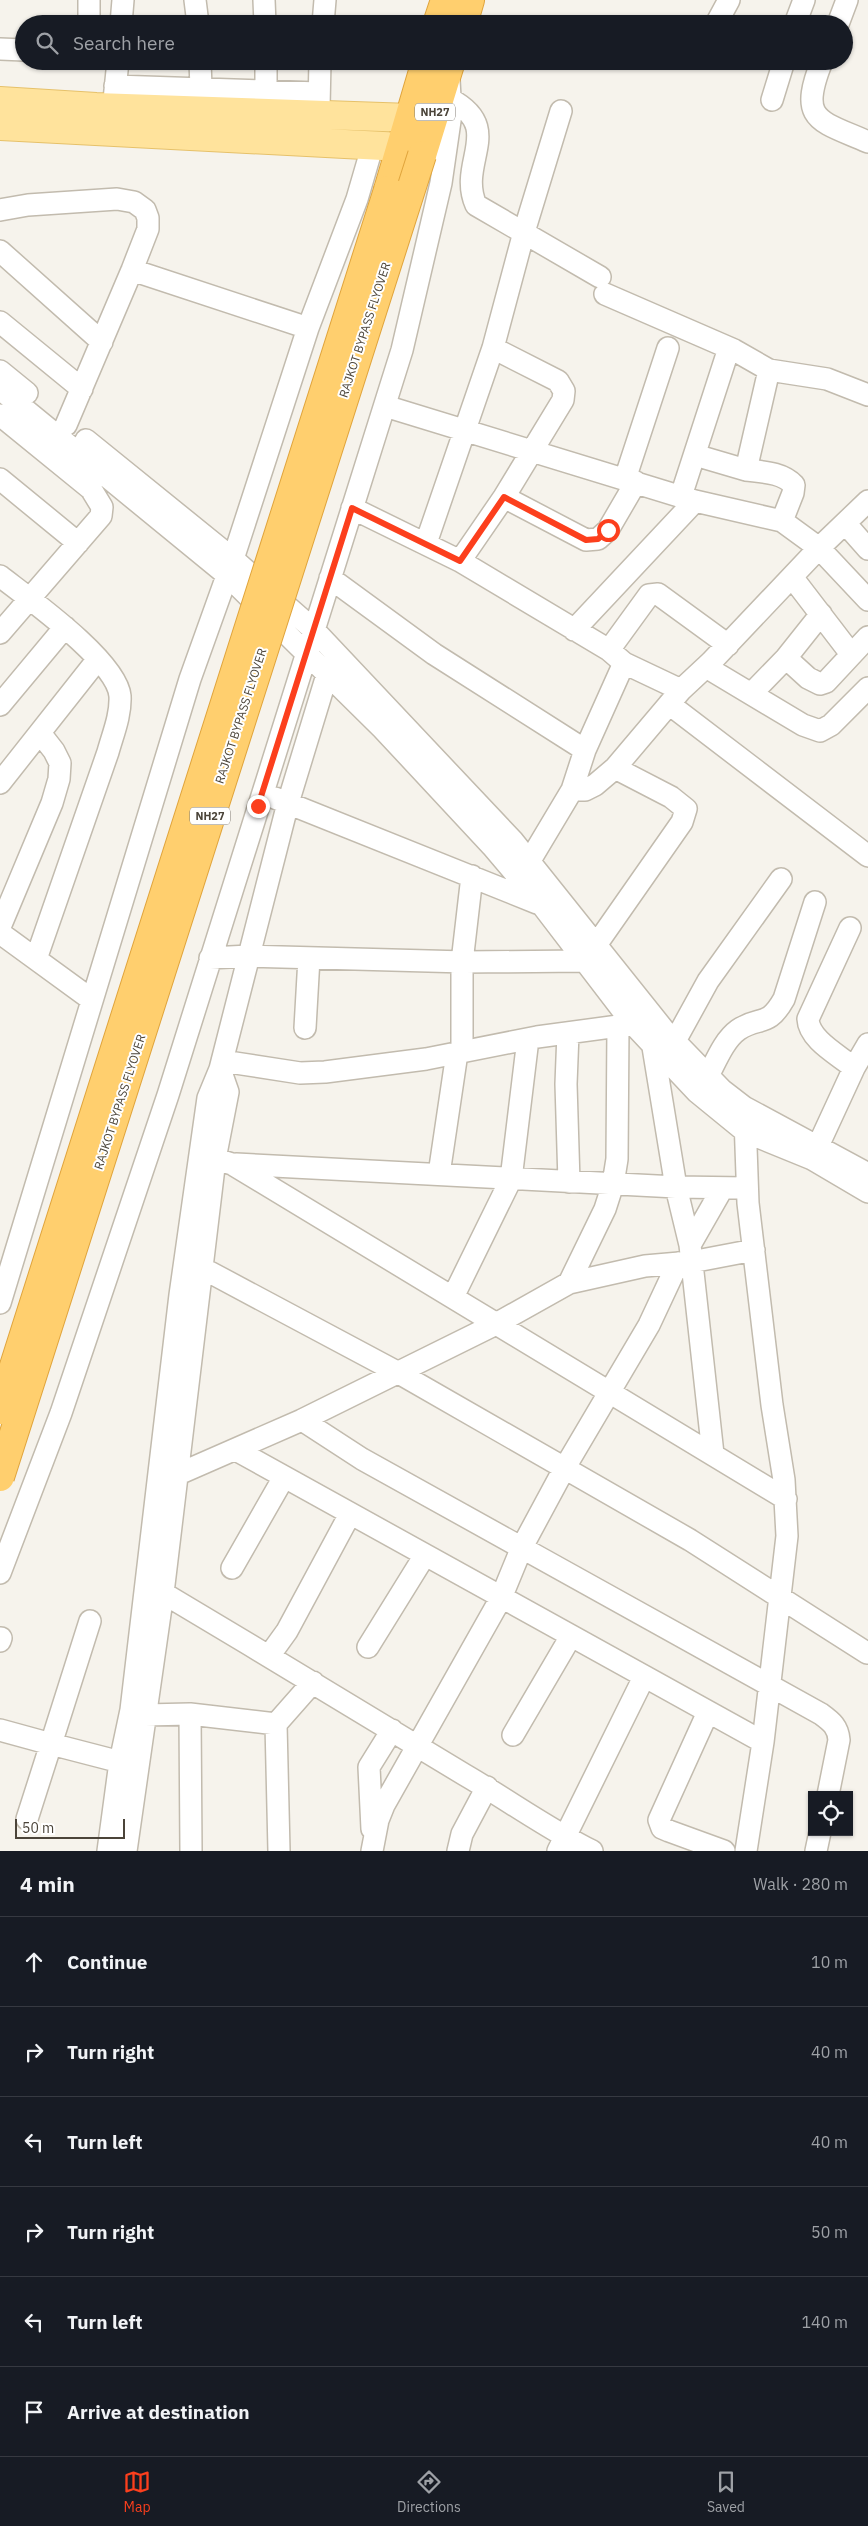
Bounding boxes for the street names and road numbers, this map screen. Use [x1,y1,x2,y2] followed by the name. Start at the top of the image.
[415,104,455,120] road number: NH27
[336,260,394,399] street label: RAJKOT BYPASS FLYOVER
[212,646,270,785] street label: RAJKOT BYPASS FLYOVER
[190,808,230,824] road number: NH27
[91,1032,149,1171] street label: RAJKOT BYPASS FLYOVER

